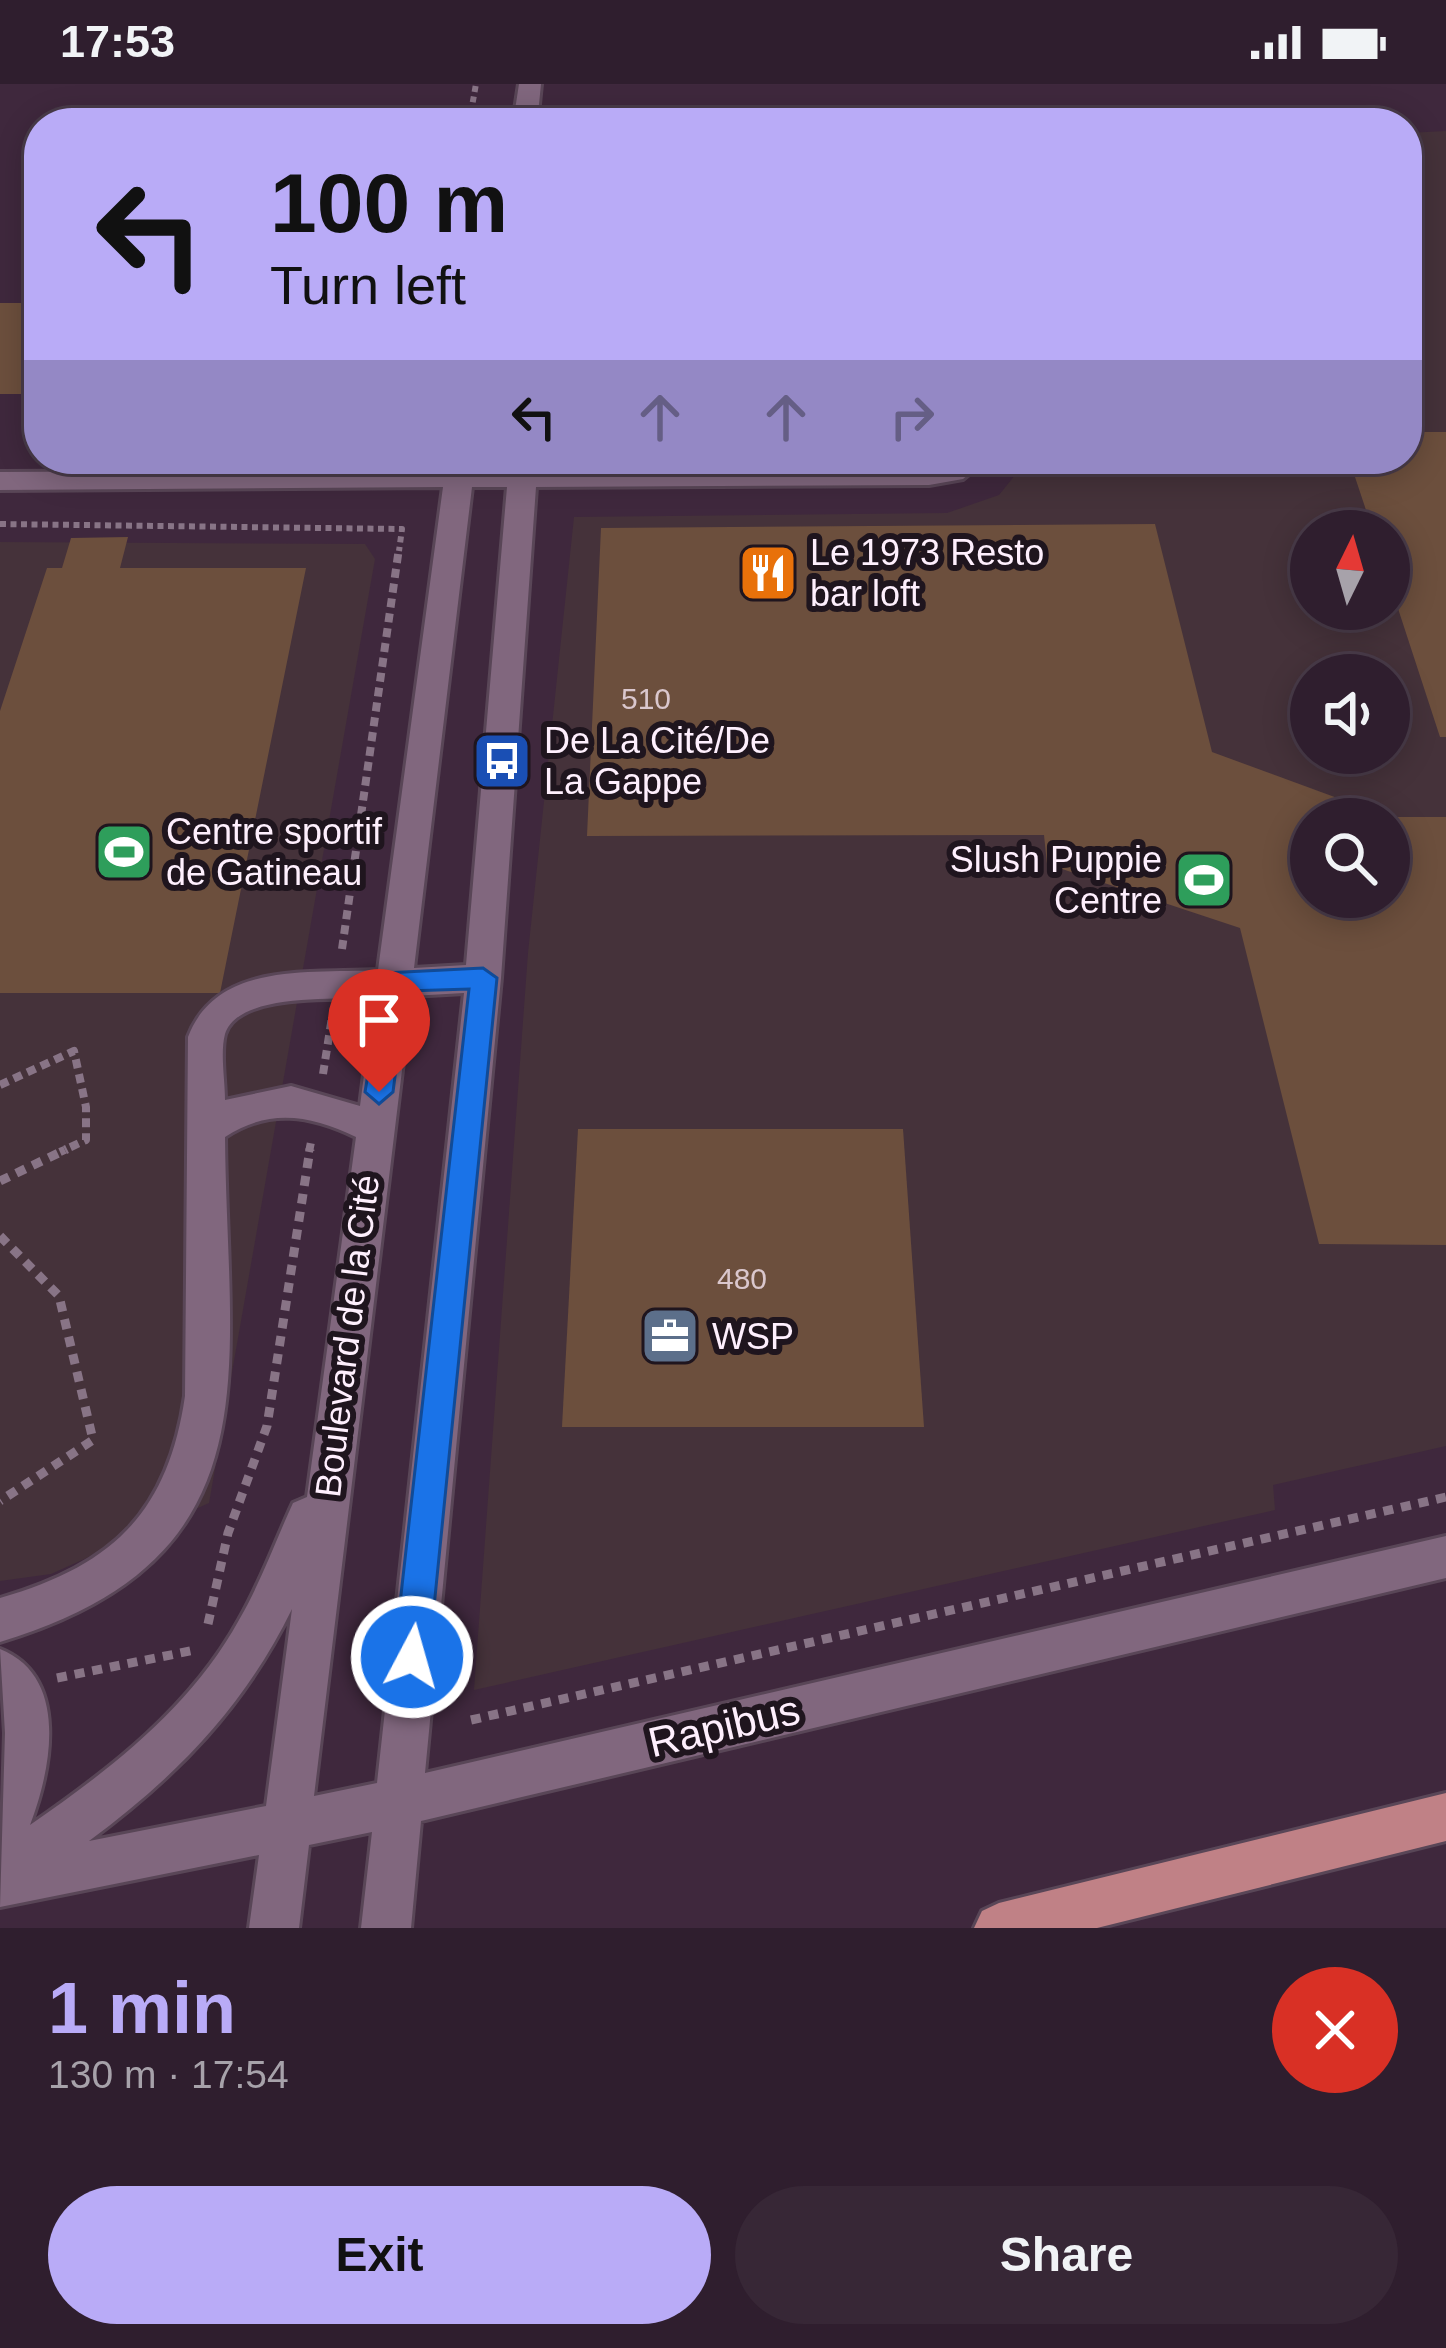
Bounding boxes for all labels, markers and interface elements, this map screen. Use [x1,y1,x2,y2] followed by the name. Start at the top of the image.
[60,16,175,67] text: 17:53
[72,156,228,312] icon: left
[270,156,508,250] text: 100 m
[270,255,466,315] text: Turn left
[501,384,567,450] icon: left
[627,384,693,450] icon: ahead
[753,384,819,450] icon: ahead
[879,384,945,450] icon: right
[1290,510,1410,630] north arrow
[1290,510,1410,918] map controls
[810,532,1044,614] place label: Le 1973 Resto bar loft
[737,542,799,604] restaurant icon: Le 1973 Resto bar loft
[1290,654,1410,774] button: sound
[621,682,671,715] house number: 510
[544,720,770,802] place label: De La Cité/De La Gappe
[471,730,533,792] bus stop icon: De La Cité/De La Gappe
[1290,798,1410,918] button: search
[166,811,383,893] place label: Centre sportif de Gatineau
[93,821,155,883] sports icon: Centre sportif de Gatineau
[950,839,1162,921] place label: Slush Puppie Centre
[1173,849,1235,911] sports icon: Slush Puppie Centre
[328,969,430,1092] pin
[346,987,412,1053] icon: arrive
[307,1173,387,1499] street label: Boulevard de la Cité
[717,1262,767,1295] house number: 480
[639,1305,701,1367] office icon: WSP
[712,1316,794,1357] place label: WSP
[349,1594,475,1720] position arrow
[644,1686,804,1766] street label: Rapibus
[1272,1967,1398,2093] button: close
[48,1968,236,2048] text: 1 min
[48,2053,289,2096] text: 130 m · 17:54
[48,2186,711,2324] button: Exit
[735,2186,1398,2324] button: Share

